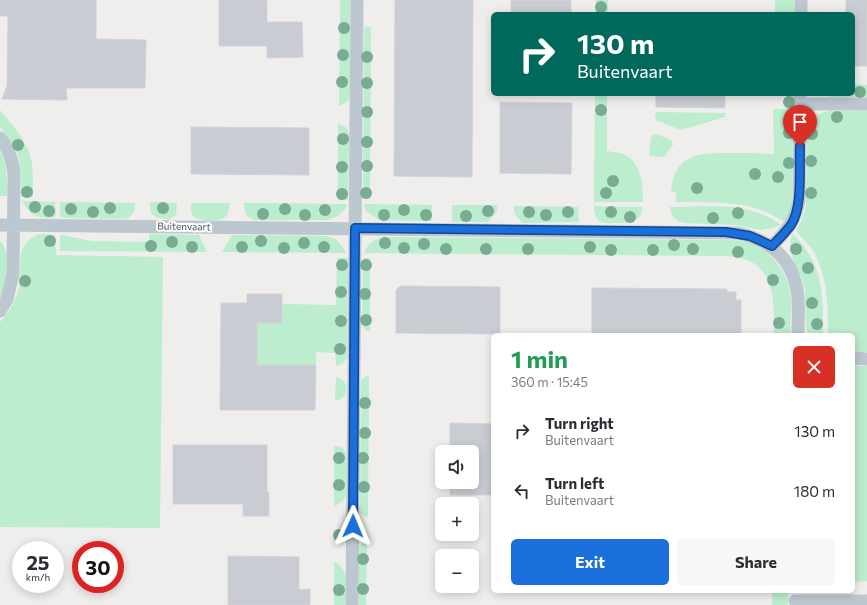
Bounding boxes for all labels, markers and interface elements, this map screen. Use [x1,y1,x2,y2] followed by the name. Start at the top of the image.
[577,26,654,60] text: 130 m
[511,28,563,80] icon: right
[577,60,673,82] text: Buitenvaart
[783,105,817,146] pin
[789,111,811,133] icon: arrive
[157,220,211,232] street label: Buitenvaart
[511,344,568,373] text: 1 min
[793,346,835,388] button: close
[511,374,588,390] text: 360 m · 15:45
[545,414,614,432] text: Turn right
[511,420,533,442] icon: right
[794,422,835,440] text: 130 m
[545,432,614,448] text: Buitenvaart
[435,445,479,593] map controls
[435,445,479,489] button: sound
[545,474,604,492] text: Turn left
[511,480,533,502] icon: left
[794,482,835,500] text: 180 m
[545,492,614,508] text: Buitenvaart
[435,497,479,541] button: +
[332,505,374,547] position arrow
[511,539,669,585] button: Exit
[677,539,835,585] button: Share
[72,541,124,593] speed limit sign: 30
[435,549,479,593] button: −
[26,550,50,574] text: 25
[26,571,50,583] text: km/h

